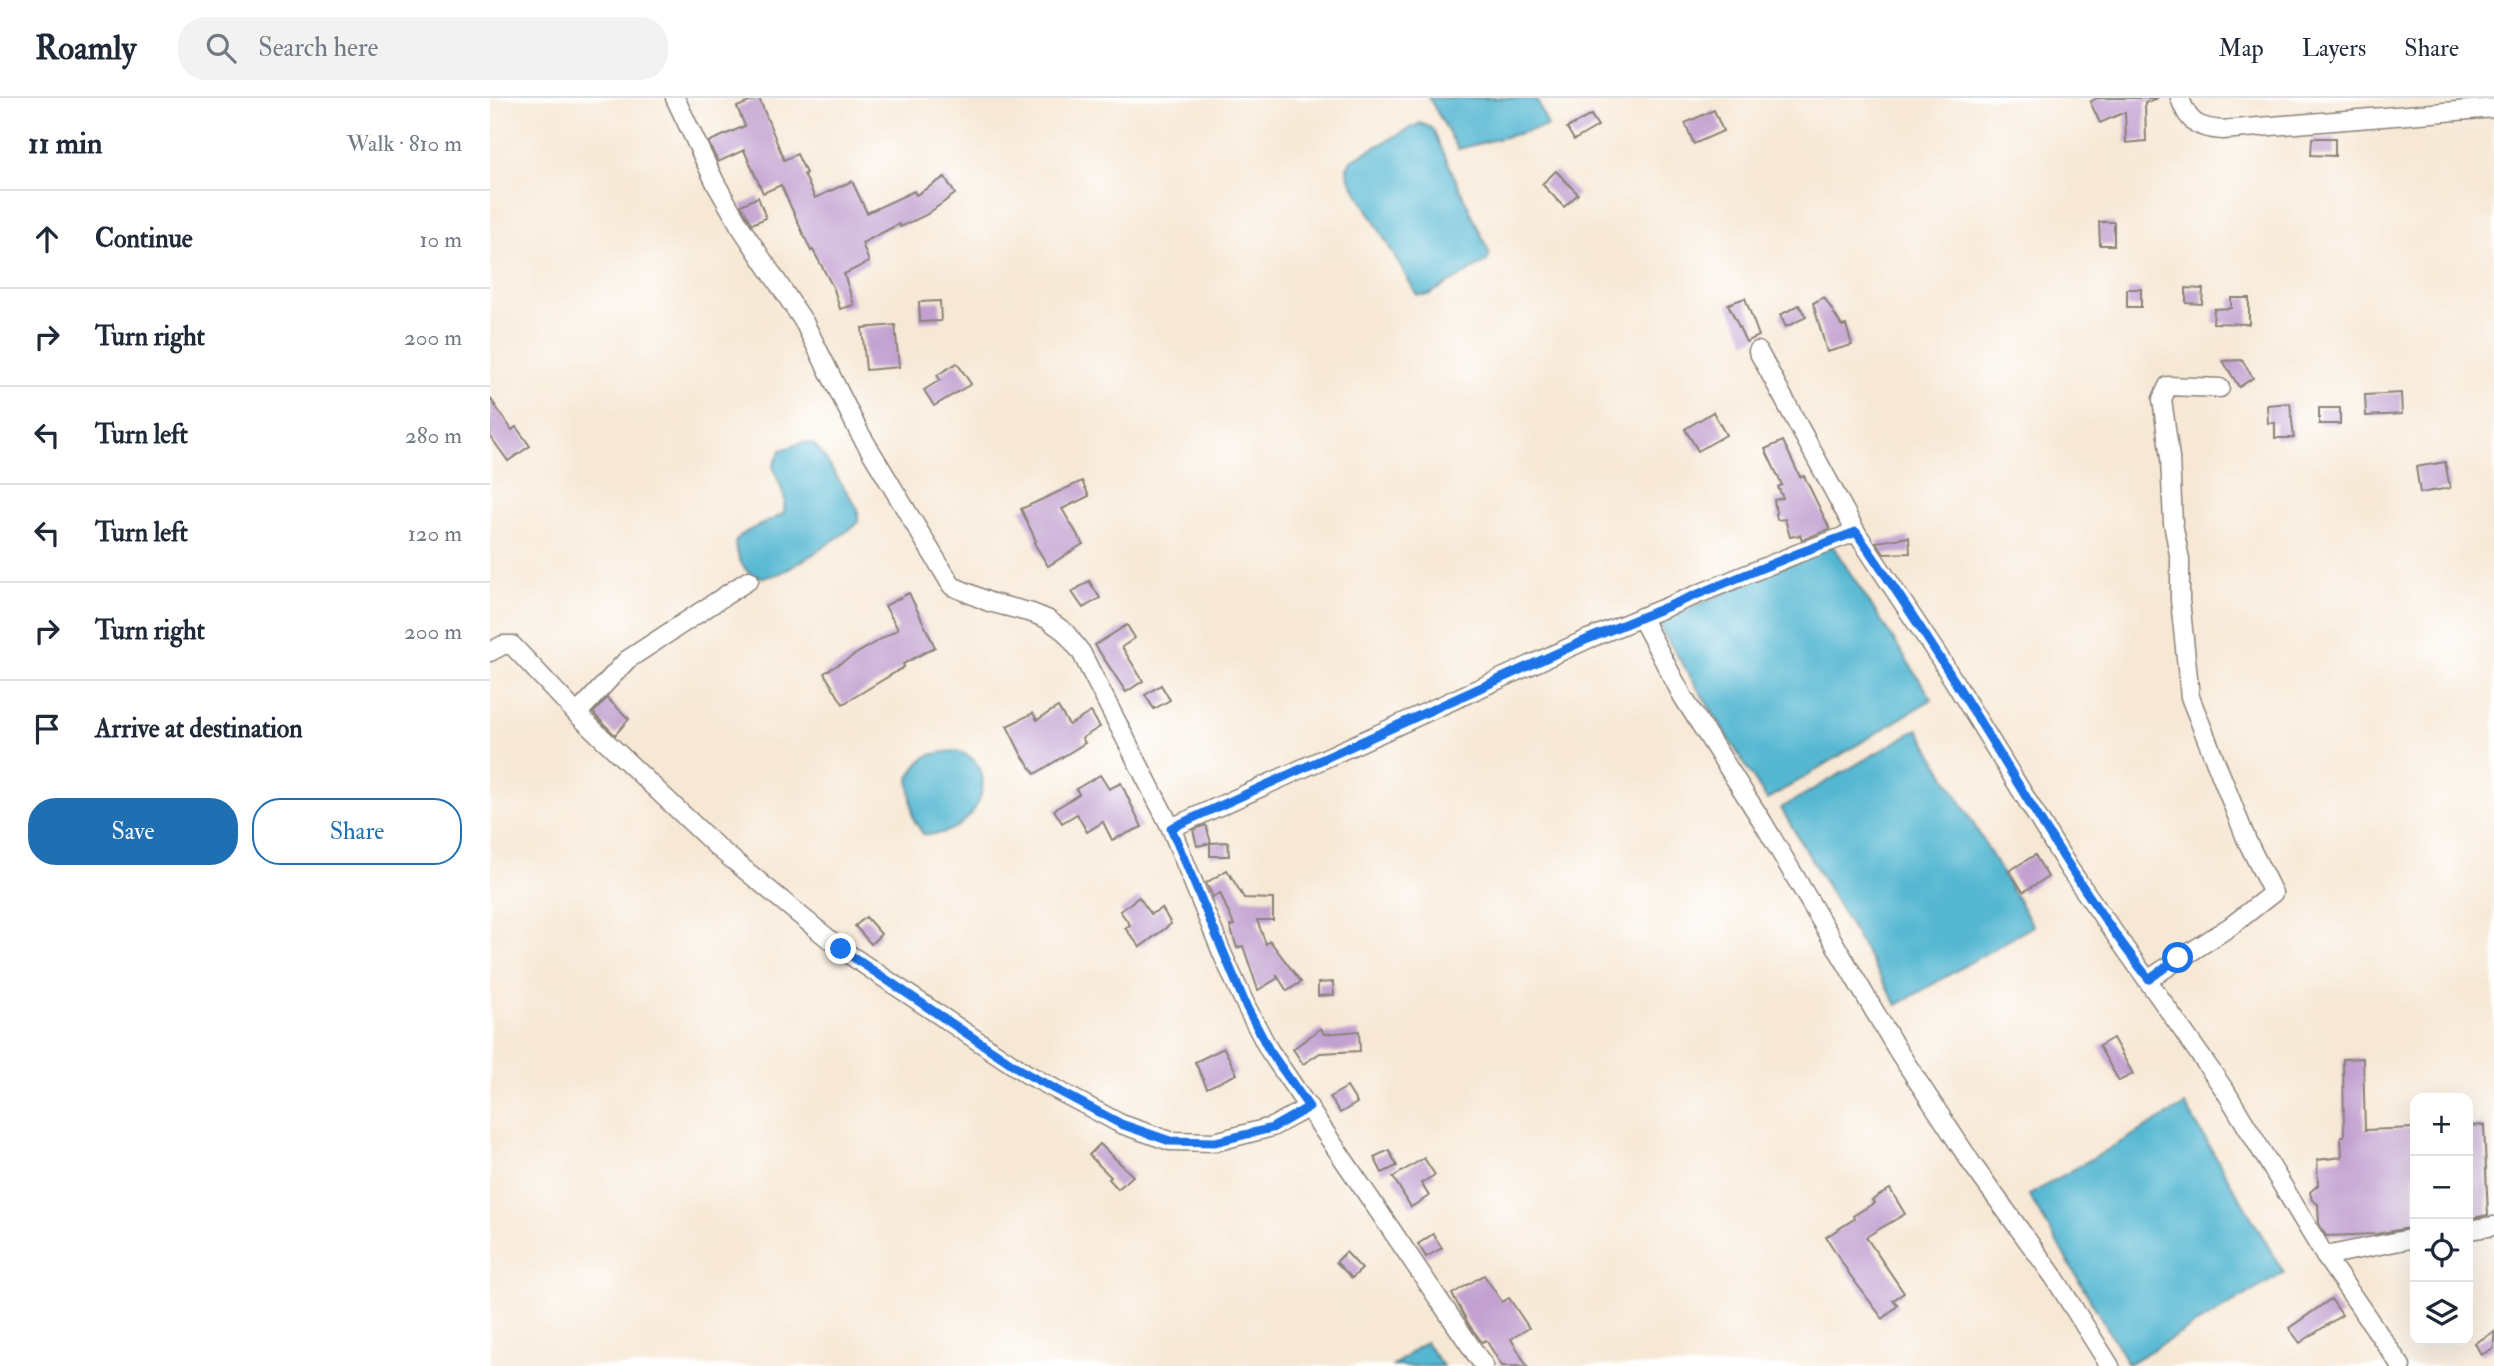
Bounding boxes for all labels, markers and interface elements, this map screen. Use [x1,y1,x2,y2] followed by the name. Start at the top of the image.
[178,17,668,80] search box
[35,28,136,69] text: Roamly
[202,29,240,67] icon: search
[258,32,378,64] text: Search here
[2219,33,2264,64] text: Map
[2302,33,2366,64] text: Layers
[2404,33,2459,64] text: Share
[28,125,102,162] text: 11 min
[347,129,462,158] text: Walk · 810 m
[28,220,66,258] icon: ahead
[95,223,193,255] text: Continue
[419,225,462,254] text: 10 m
[28,318,66,356] icon: right
[95,321,205,353] text: Turn right
[404,323,462,352] text: 200 m
[28,416,66,454] icon: left
[95,419,188,451] text: Turn left
[405,421,462,450] text: 280 m
[28,514,66,552] icon: left
[95,517,188,549] text: Turn left
[408,519,462,548] text: 120 m
[28,612,66,650] icon: right
[95,615,205,647] text: Turn right
[404,617,462,646] text: 200 m
[28,710,66,748] icon: arrive
[95,713,303,745] text: Arrive at destination
[28,798,238,865] button: Save
[252,798,462,865] button: Share
[825,933,856,964] route end
[2162,942,2193,973] route start
[2410,1093,2473,1345] map controls
[2410,1093,2473,1156] button: +
[2410,1156,2473,1219] button: −
[2410,1219,2473,1282] button: locate
[2410,1282,2473,1345] button: layers

